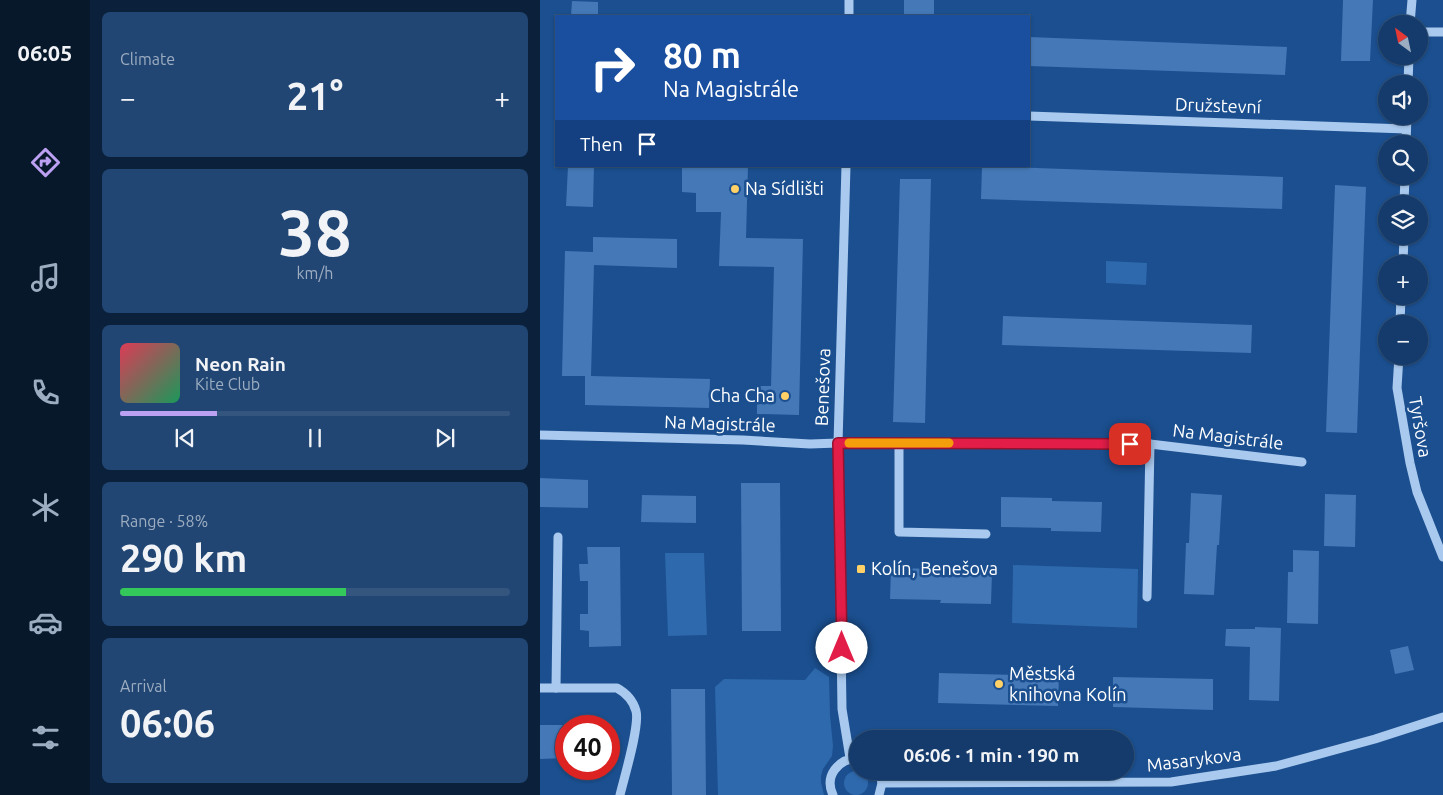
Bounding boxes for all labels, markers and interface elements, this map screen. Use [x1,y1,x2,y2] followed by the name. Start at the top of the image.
[1378,15,1428,65] north arrow
[1378,15,1428,365] map controls
[580,35,645,100] icon: right
[663,35,741,75] text: 80 m
[17,40,73,65] text: 06:05
[120,50,175,68] text: Climate
[287,75,343,117] text: 21°
[1378,75,1428,125] button: sound
[663,76,799,101] text: Na Magistrále
[120,82,136,113] text: −
[494,82,510,113] text: +
[1175,94,1262,117] street label: Družstevní
[633,130,661,158] icon: arrive
[580,133,623,155] text: Then
[1378,135,1428,185] button: search
[28,145,63,180] icon: directions
[745,178,824,198] place label: Na Sídlišti
[729,183,741,195] marker: Na Sídlišti
[278,195,352,268] text: 38
[1378,195,1428,245] button: layers
[1378,255,1428,305] button: +
[28,260,63,295] icon: music
[297,264,333,282] text: km/h
[1378,315,1428,365] button: −
[811,348,833,426] street label: Benešova
[195,353,286,375] text: Neon Rain
[28,375,63,410] icon: phone
[195,375,260,393] text: Kite Club
[710,385,775,405] place label: Cha Cha
[779,390,791,402] marker: Cha Cha
[1406,395,1436,459] street label: Tyršova
[664,411,776,435] street label: Na Magistrále
[1172,419,1285,453] street label: Na Magistrále
[1109,423,1151,465] pin
[171,424,199,452] icon: previous
[301,424,329,452] icon: pause
[431,424,459,452] icon: next
[1116,430,1144,458] icon: arrive
[28,490,63,525] icon: climate
[120,512,208,530] text: Range · 58%
[120,537,247,579] text: 290 km
[871,558,998,578] place label: Kolín, Benešova
[855,563,867,575] marker: Kolín, Benešova
[28,605,63,640] icon: car
[815,621,867,673] position arrow
[1009,663,1127,704] place label: Městská knihovna Kolín
[120,677,167,695] text: Arrival
[993,678,1005,690] marker: Městská knihovna Kolín
[120,702,215,744] text: 06:06
[555,715,620,780] speed limit sign: 40
[28,720,63,755] icon: filters
[1145,743,1242,775] street label: Masarykova
[904,744,1079,766] text: 06:06 · 1 min · 190 m

